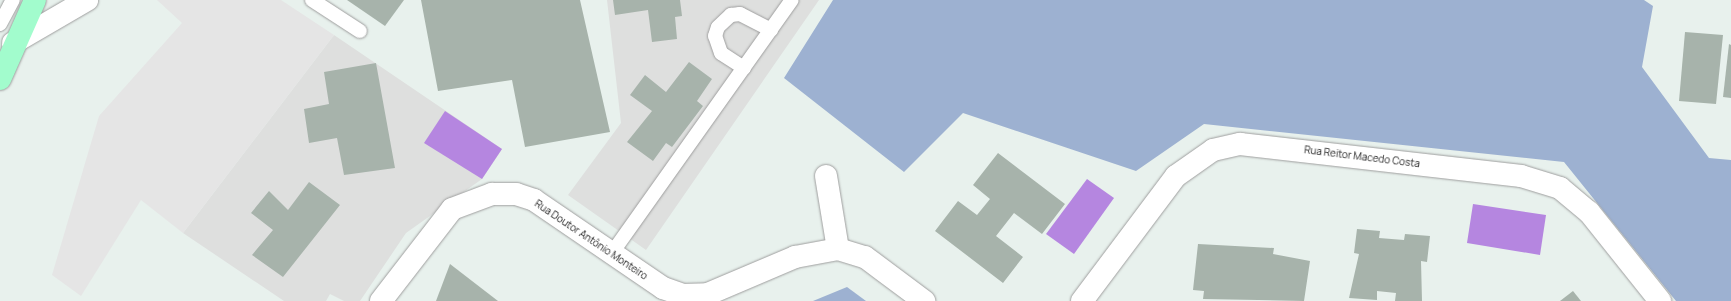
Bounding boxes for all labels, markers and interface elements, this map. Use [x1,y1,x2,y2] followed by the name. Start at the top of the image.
[1303,144,1421,170] street label: Rua Reitor Macedo Costa
[532,198,650,282] street label: Rua Doutor Antônio Monteiro

